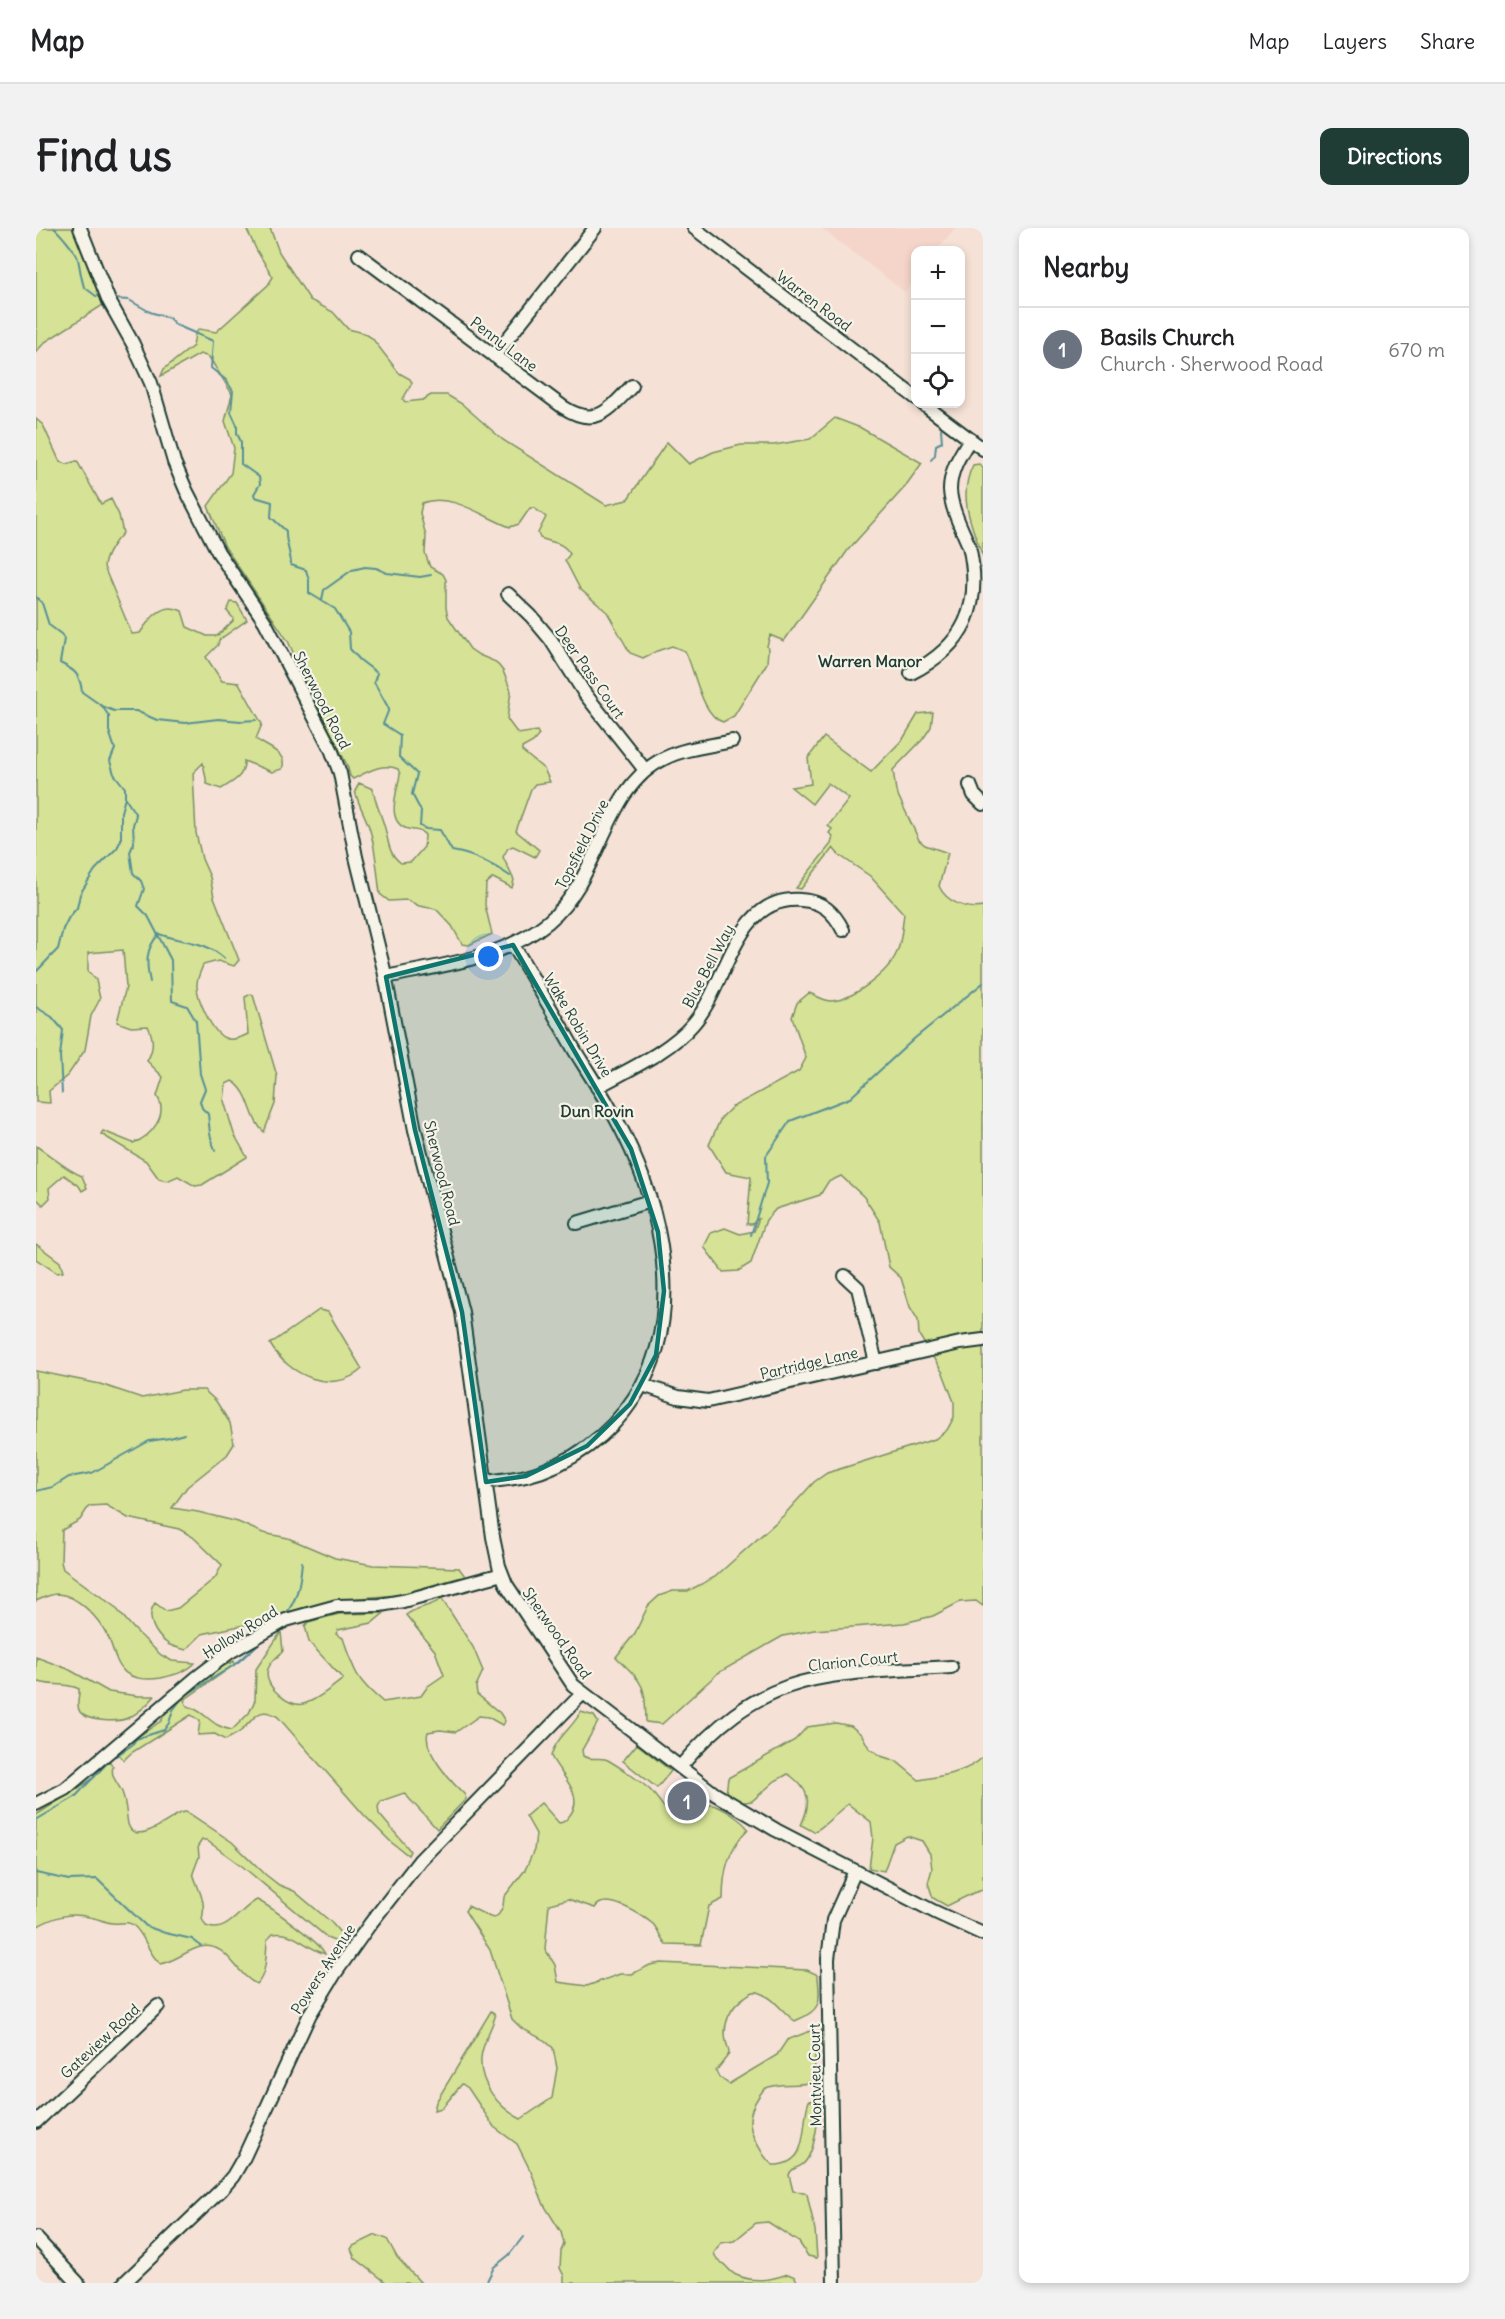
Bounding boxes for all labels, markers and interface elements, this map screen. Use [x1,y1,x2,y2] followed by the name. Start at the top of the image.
[30,23,84,59] text: Map
[1249,28,1289,55] text: Map
[1322,28,1387,55] text: Layers
[1420,28,1475,55] text: Share
[1320,128,1469,185] button: Directions
[36,130,172,182] text: Find us
[911,246,965,408] map controls
[911,246,965,300] button: +
[1043,251,1129,284] text: Nearby
[773,267,855,335] street label: Warren Road
[911,300,965,354] button: −
[467,313,541,375] street label: Penny Lane
[1100,323,1235,351] text: Basils Church
[1059,337,1066,362] text: 1
[1388,337,1445,362] text: 670 m
[1100,351,1323,376] text: Church · Sherwood Road
[911,354,965,408] button: locate
[551,622,629,722] street label: Deer Pass Court
[289,648,355,752] street label: Sherwood Road
[818,651,923,671] district label: Warren Manor
[551,796,613,892] street label: Topsfield Drive
[678,921,738,1011] street label: Blue Bell Way
[474,942,503,971] your location
[539,969,617,1081] street label: Wake Robin Drive
[560,1101,634,1121] district label: Dun Rovin
[420,1119,464,1228] street label: Sherwood Road
[758,1342,860,1384] street label: Partridge Lane
[518,1584,596,1683] street label: Sherwood Road
[199,1601,281,1663] street label: Hollow Road
[807,1647,899,1675] street label: Clarion Court
[668,1778,706,1824] pin: 1
[287,1920,359,2018] street label: Powers Avenue
[56,1999,144,2083] street label: Gateview Road
[805,2023,825,2127] street label: Montvieu Court

